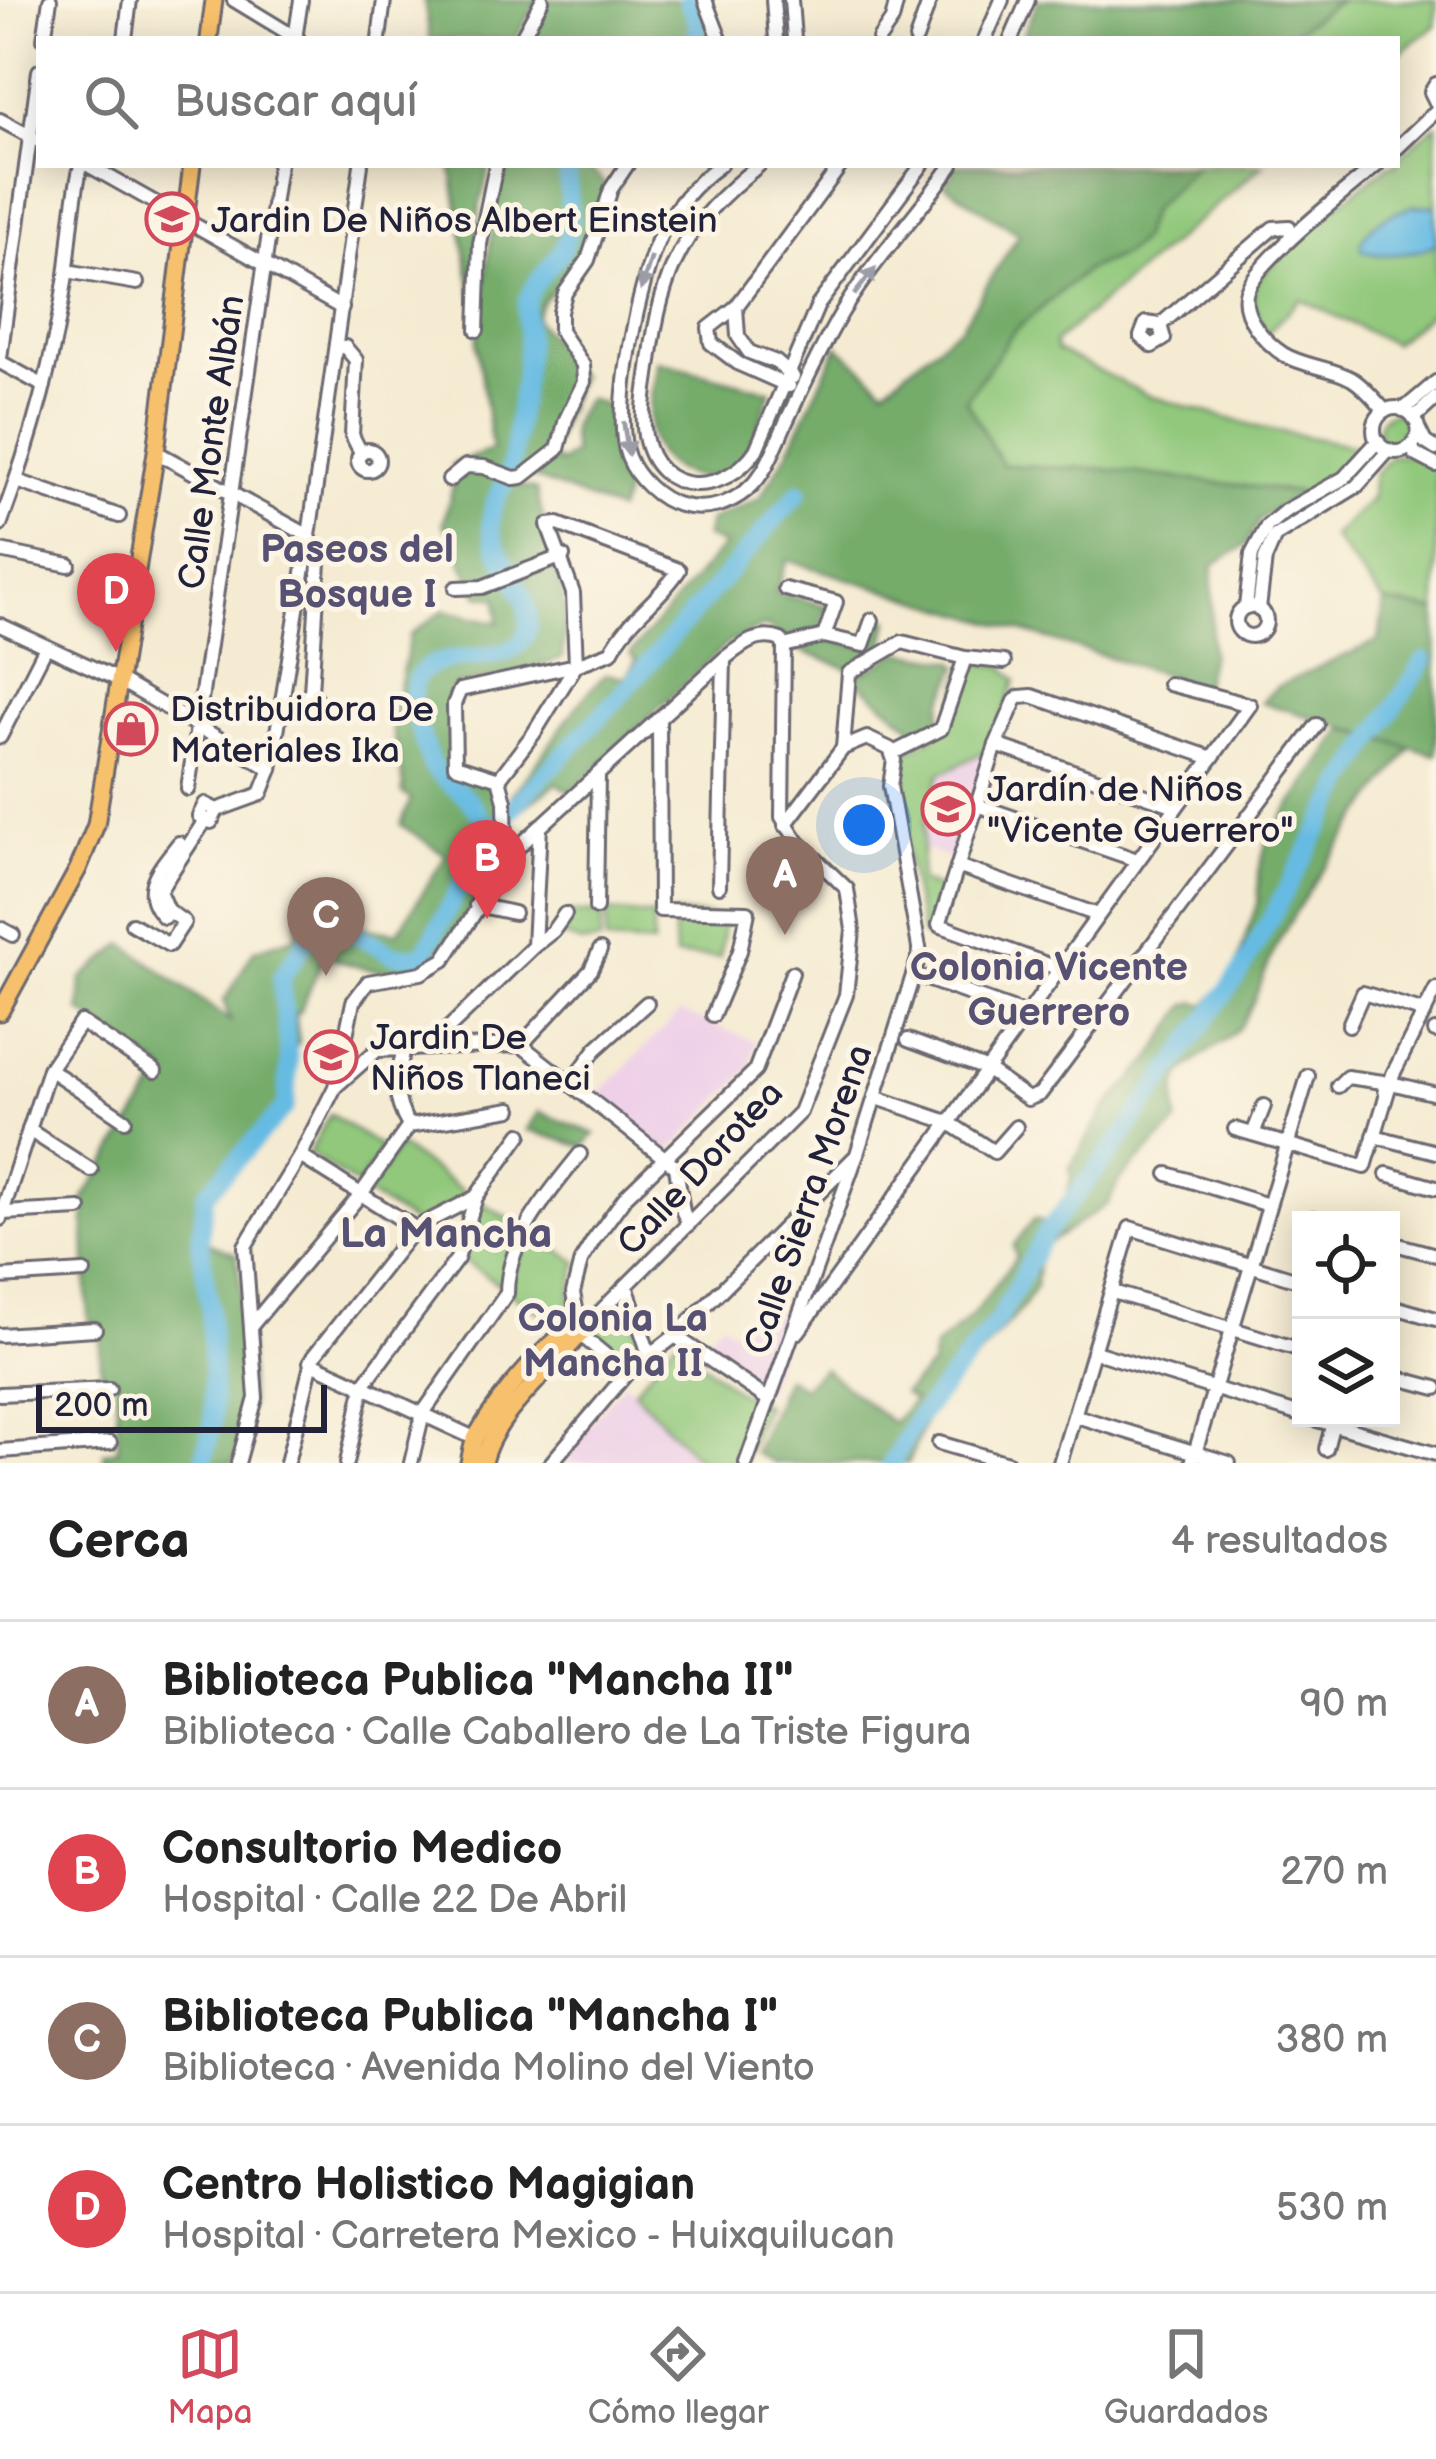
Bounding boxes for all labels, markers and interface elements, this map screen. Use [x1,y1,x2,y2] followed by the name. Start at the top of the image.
[36,36,1400,168] search box
[78,69,144,135] icon: search
[174,75,417,130] text: Buscar aquí
[144,191,200,247] school or university icon: Jardin De Niños Albert Einstein
[211,200,718,243] place label: Jardin De Niños Albert Einstein
[636,256,655,293] one-way arrow
[852,266,877,297] one-way arrow
[171,292,254,592] street label: Calle Monte Albán
[617,420,636,458] one-way arrow
[260,527,454,619] district label: Paseos del Bosque I
[77,553,155,652] pin: D
[170,689,434,773] place label: Distribuidora De Materiales Ika
[103,701,159,757] shop icon: Distribuidora De Materiales Ika
[987,769,1294,853] place label: Jardín de Niños "Vicente Guerrero"
[920,781,976,837] school or university icon: Jardín de Niños "Vicente Guerrero"
[834,795,894,855] your location
[448,820,526,919] pin: B
[746,836,824,935] pin: A
[287,877,365,976] pin: C
[910,945,1188,1037] district label: Colonia Vicente Guerrero
[370,1017,591,1101] place label: Jardin De Niños Tlaneci
[303,1029,359,1085] school or university icon: Jardin De Niños Tlaneci
[736,1039,883,1360] street label: Calle Sierra Morena
[609,1072,793,1265] street label: Calle Dorotea
[340,1209,552,1260] district label: La Mancha
[1292,1211,1400,1427] map controls
[1292,1211,1400,1319] button: locate
[518,1296,708,1388] district label: Colonia La Mancha II
[1292,1319,1400,1427] button: layers
[36,1379,327,1432] scale bar
[54,1386,148,1426] text: 200 m
[48,1511,190,1572] text: Cerca
[1171,1518,1388,1565] text: 4 resultados
[162,1654,794,1709] text: Biblioteca Publica "Mancha II"
[75,1681,99,1728] text: A
[1300,1681,1388,1728] text: 90 m
[162,1709,971,1756] text: Biblioteca · Calle Caballero de La Triste Figura
[162,1822,562,1877] text: Consultorio Medico
[73,1849,101,1896] text: B
[1280,1849,1388,1896] text: 270 m
[162,1877,627,1924] text: Hospital · Calle 22 De Abril
[162,1990,778,2045] text: Biblioteca Publica "Mancha I"
[73,2017,101,2064] text: C
[1276,2017,1388,2064] text: 380 m
[162,2045,815,2092] text: Biblioteca · Avenida Molino del Viento
[162,2158,695,2213] text: Centro Holistico Magigian
[73,2185,101,2232] text: D
[1276,2185,1388,2232] text: 530 m
[162,2213,895,2260] text: Hospital · Carretera Mexico - Huixquilucan
[168,2321,253,2433] tab: Mapa
[588,2321,769,2433] tab: Cómo llegar
[1104,2321,1268,2433] tab: Guardados

